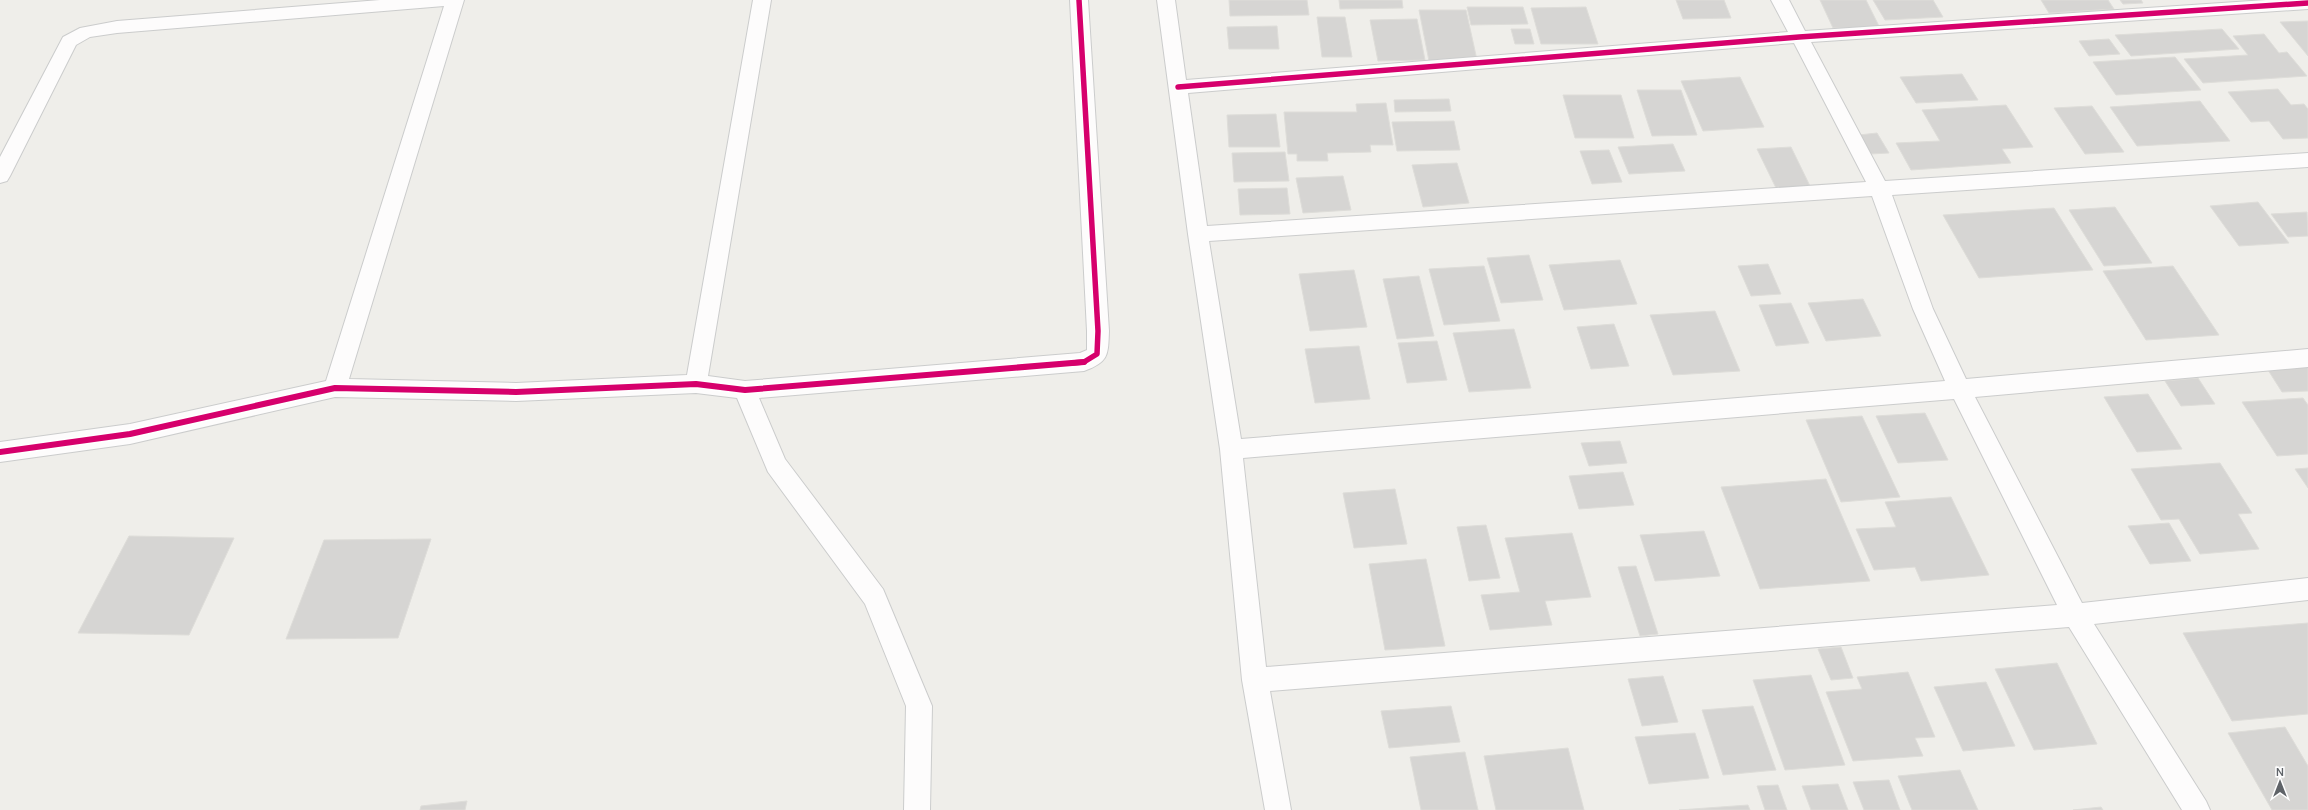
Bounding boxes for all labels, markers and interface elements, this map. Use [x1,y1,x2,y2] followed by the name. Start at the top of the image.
[2260,762,2300,802] north arrow
[2276,764,2284,779] text: N

